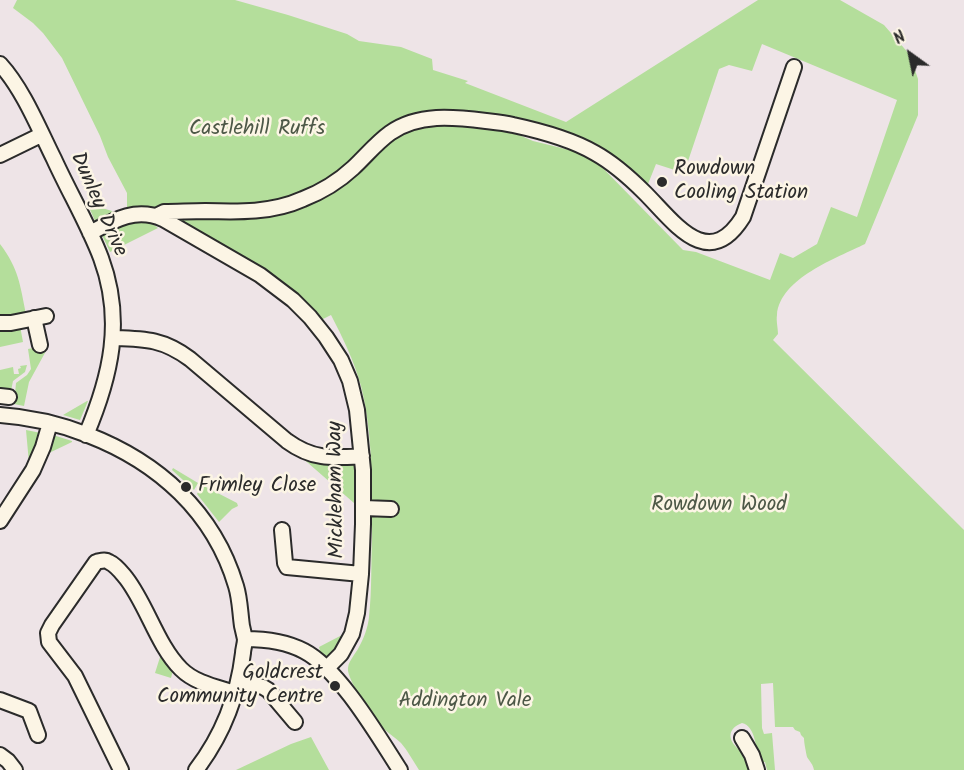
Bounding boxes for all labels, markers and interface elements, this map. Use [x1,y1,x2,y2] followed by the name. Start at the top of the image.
[880,24,940,84] north arrow
[889,25,911,52] text: N
[189,117,325,143] park label: Castlehill Ruffs
[63,149,131,261] street label: Dunley Drive
[674,157,808,207] place label: Rowdown Cooling Station
[655,175,669,189] marker: Rowdown Cooling Station
[324,421,352,559] street label: Mickleham Way
[198,474,316,500] place label: Frimley Close
[179,480,193,494] marker: Frimley Close
[651,493,787,519] park label: Rowdown Wood
[157,661,323,711] place label: Goldcrest Community Centre
[328,679,342,693] marker: Goldcrest Community Centre
[399,689,531,715] park label: Addington Vale

